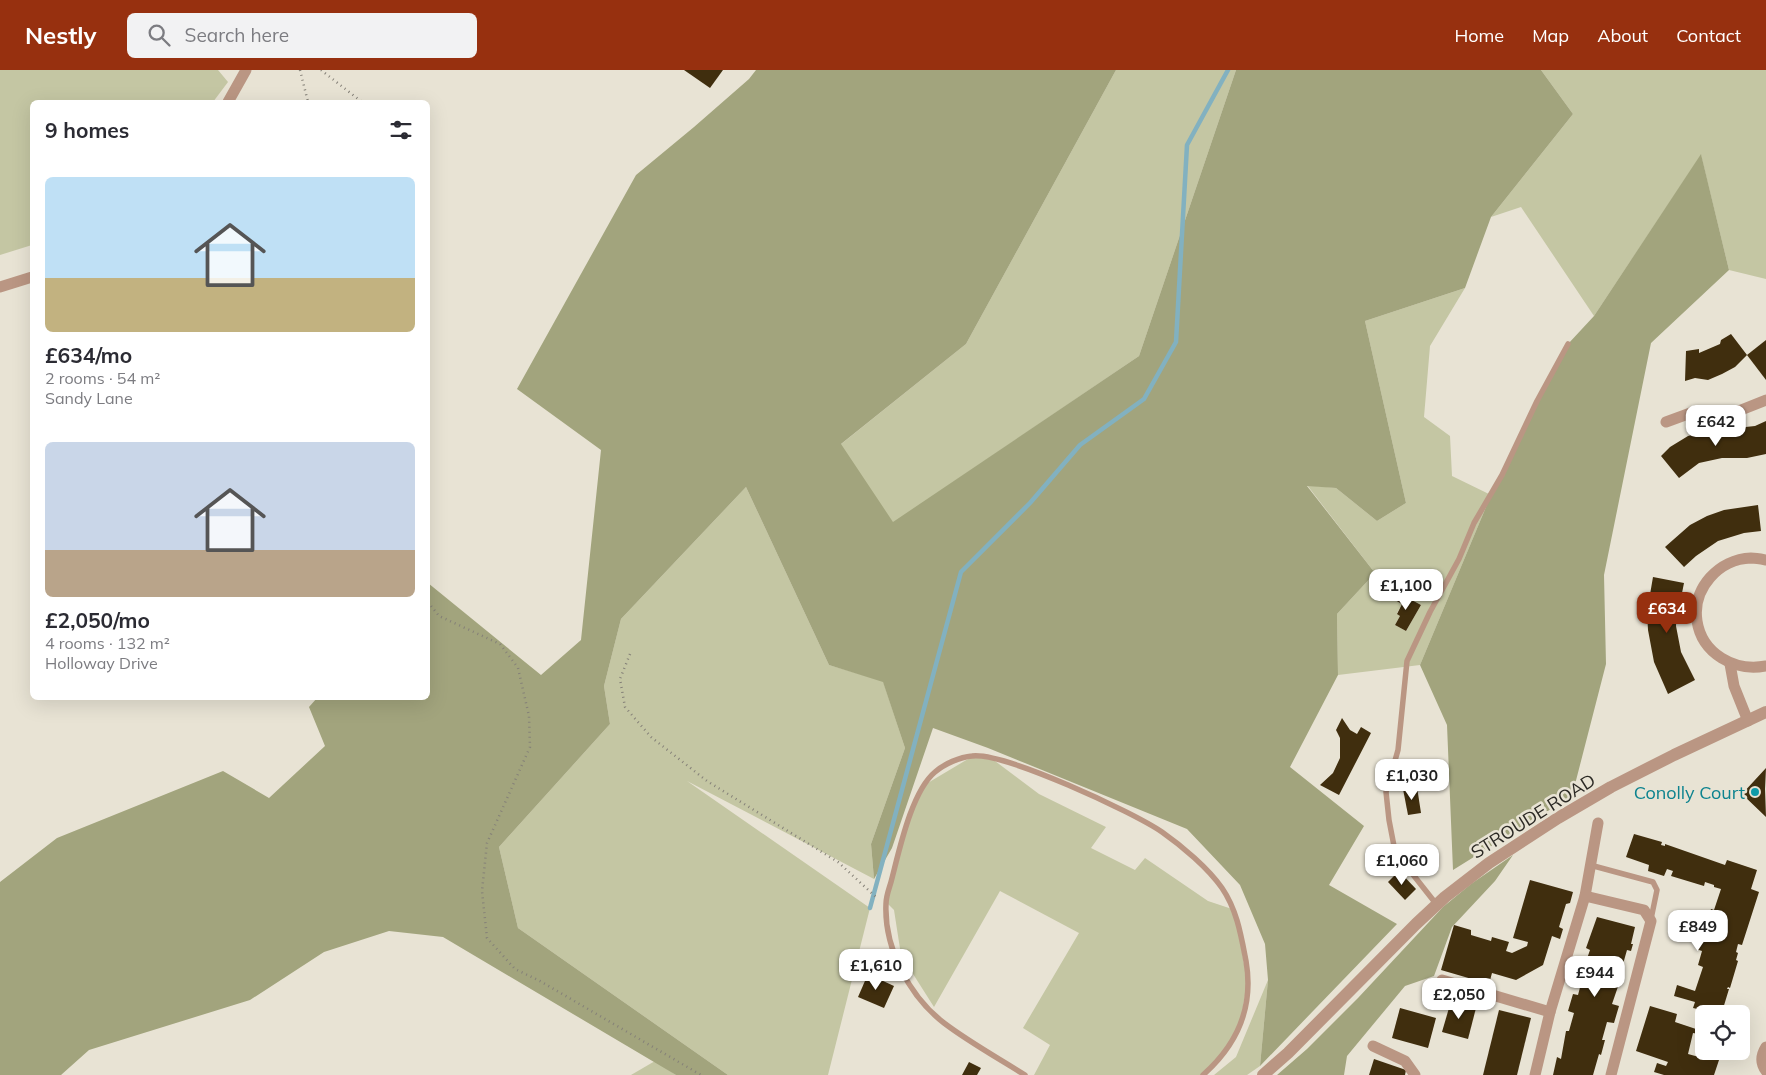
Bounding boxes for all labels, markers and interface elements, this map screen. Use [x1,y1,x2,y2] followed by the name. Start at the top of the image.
[127,13,477,58] search box
[25,20,97,50] text: Nestly
[145,21,173,49] icon: search
[185,23,289,47] text: Search here
[1454,24,1504,47] text: Home
[1532,24,1569,47] text: Map
[1597,24,1648,47] text: About
[1676,24,1741,47] text: Contact
[387,116,415,144] icon: filters
[45,117,129,143] text: 9 homes
[185,210,275,300] icon: home
[45,342,132,368] text: £634/mo
[45,368,160,388] text: 2 rooms · 54 m²
[45,388,133,408] text: Sandy Lane
[1686,404,1746,447] pin: £642
[1697,411,1735,431] text: £642
[185,475,275,565] icon: home
[1365,568,1447,611] pin: £1,100
[1380,575,1432,595] text: £1,100
[1637,592,1697,634] pin: £634
[1648,598,1686,618] text: £634
[45,607,150,633] text: £2,050/mo
[45,633,170,653] text: 4 rooms · 132 m²
[45,653,158,673] text: Holloway Drive
[1371,758,1453,801] pin: £1,030
[1386,765,1438,785] text: £1,030
[1466,768,1600,864] street label: STROUDE ROAD
[1634,781,1745,804] place label: Conolly Court
[1749,786,1761,798] marker: Conolly Court
[1361,844,1443,886] pin: £1,060
[1376,850,1428,870] text: £1,060
[1668,910,1728,952] pin: £849
[1679,916,1717,936] text: £849
[835,948,917,991] pin: £1,610
[850,955,902,975] text: £1,610
[1565,956,1625,998] pin: £944
[1576,962,1614,982] text: £944
[1418,978,1500,1020] pin: £2,050
[1433,984,1485,1004] text: £2,050
[1695,1005,1750,1060] map controls
[1695,1005,1750,1060] button: locate

